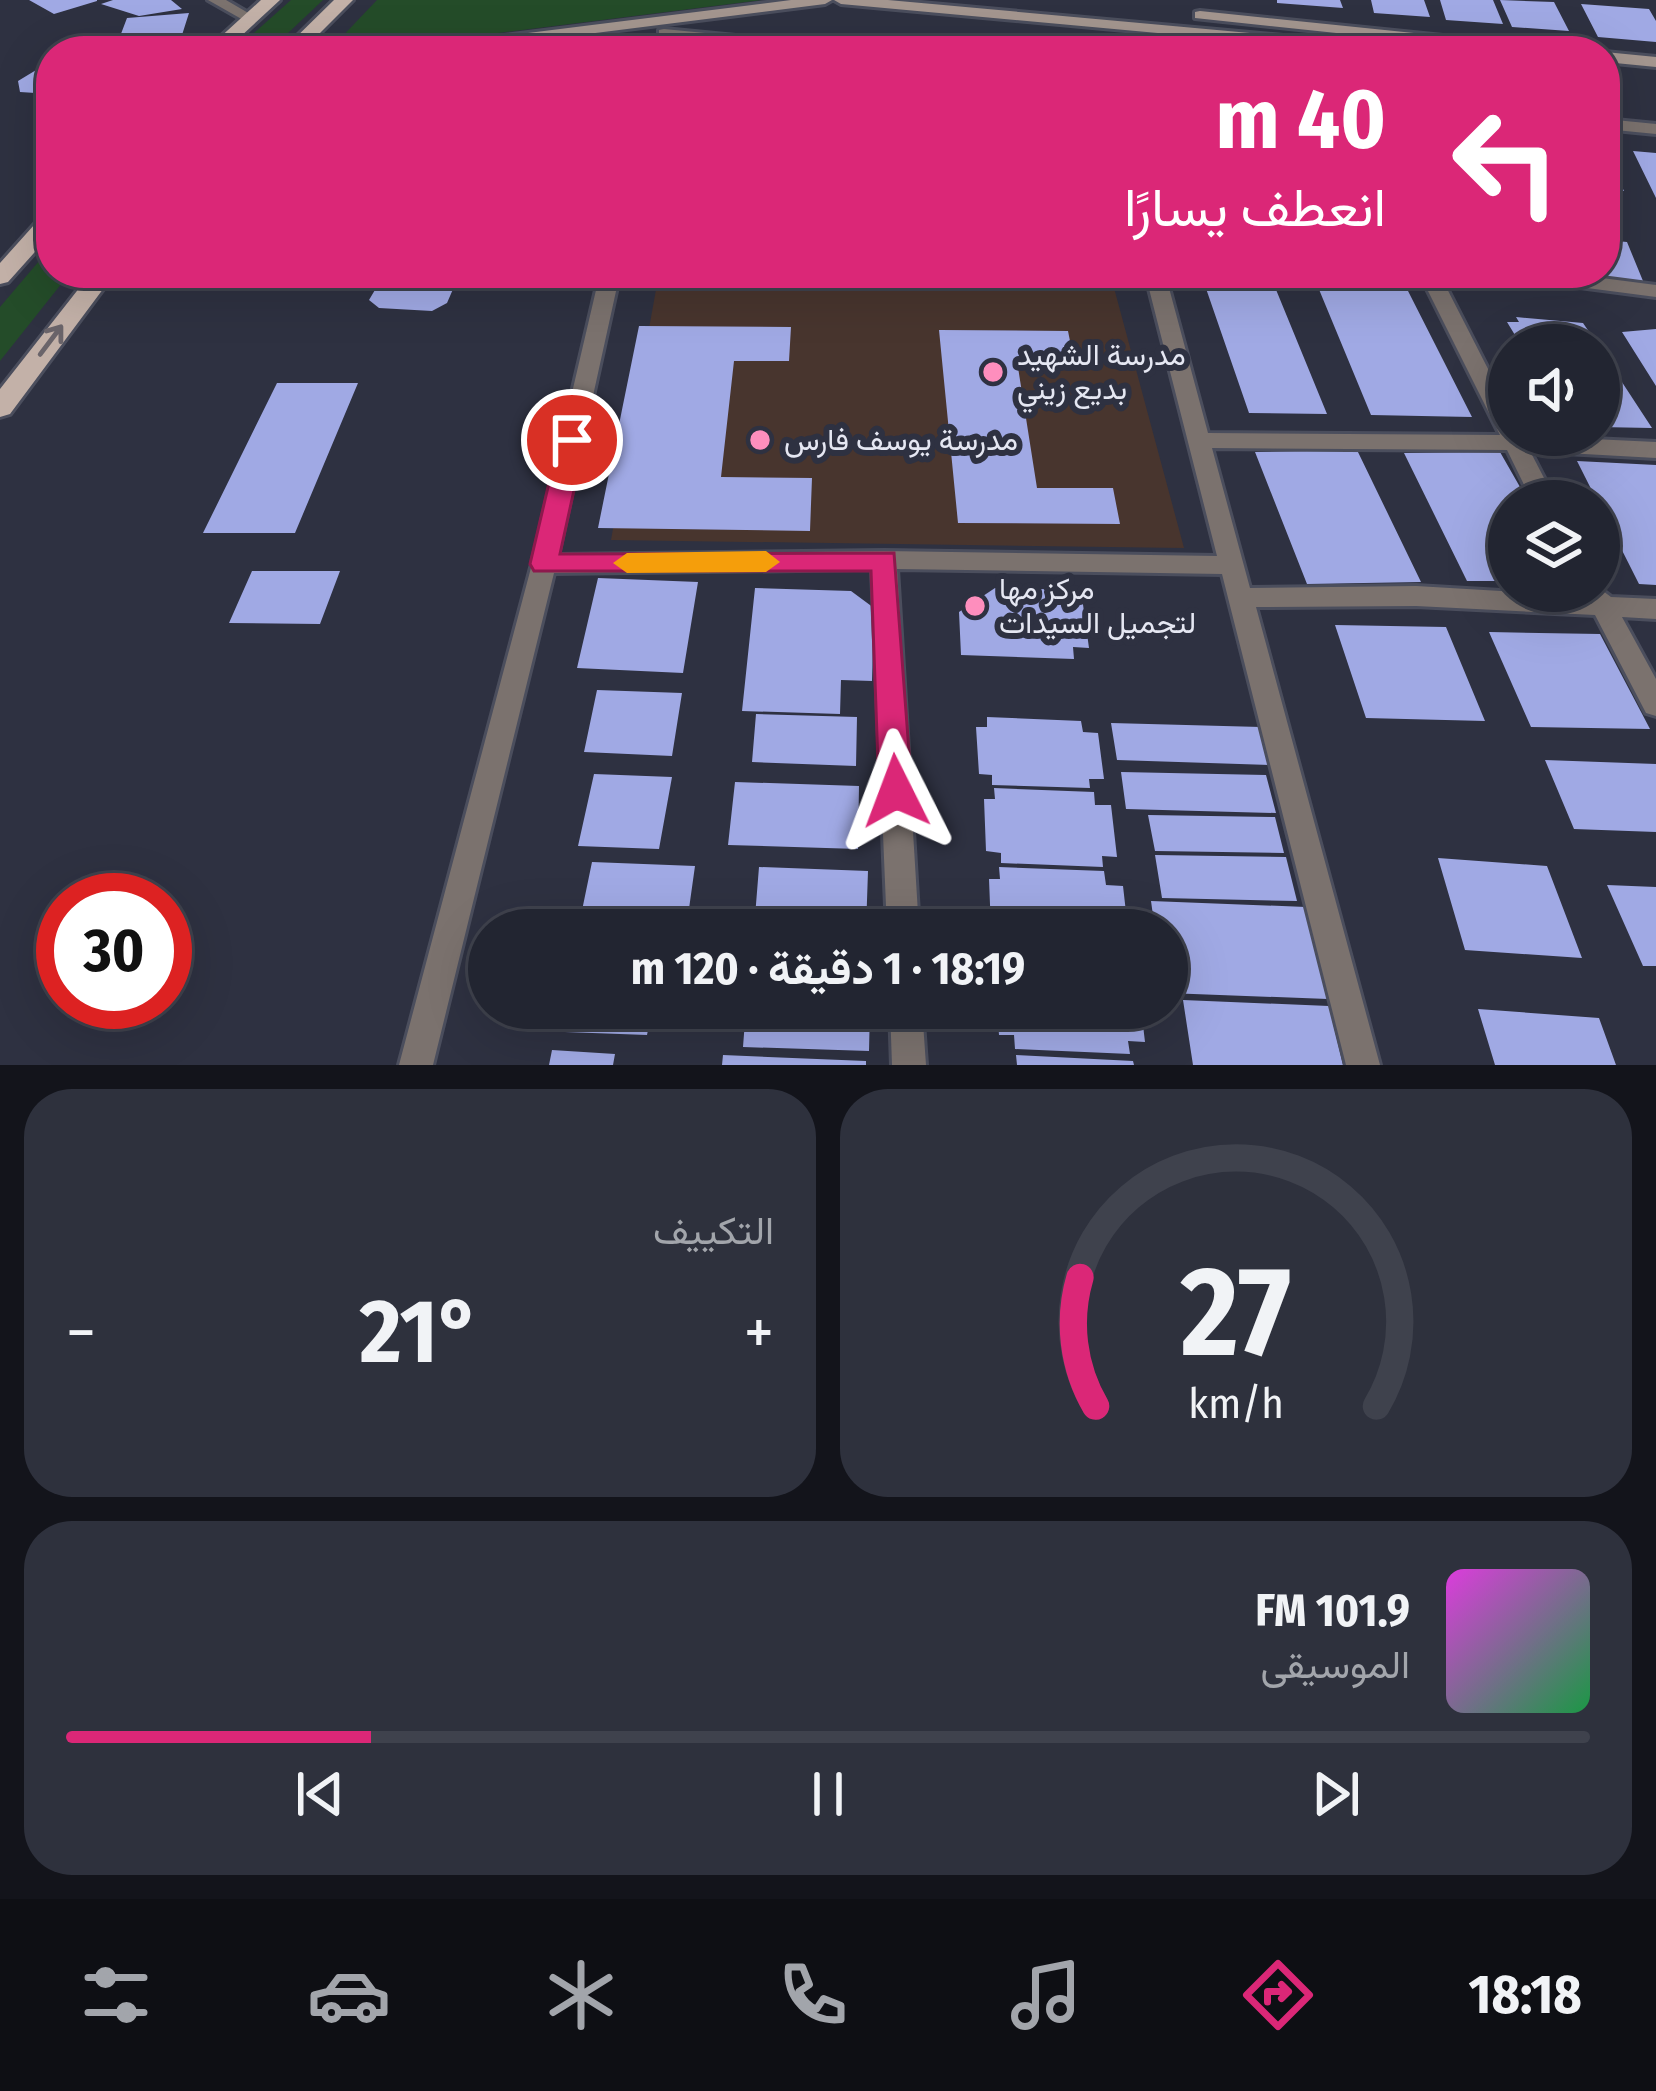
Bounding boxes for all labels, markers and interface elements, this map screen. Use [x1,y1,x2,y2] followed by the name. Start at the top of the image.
[1215,69,1386,170] text: 40 m
[1428,84,1584,240] icon: left
[1124,176,1386,240] text: انعطف يسارًا
[1488,324,1620,612] map controls
[1488,324,1620,456] button: sound
[38,325,64,357] one-way arrow
[1017,337,1186,413] place label: مدرسة الشهيد بديع زيني
[980,359,1006,385] marker: مدرسة الشهيد بديع زيني
[521,389,623,491] pin
[539,407,605,473] icon: arrive
[784,422,1018,458] place label: مدرسة يوسف فارس
[747,427,773,453] marker: مدرسة يوسف فارس
[1488,480,1620,612] button: layers
[999,571,1196,641] place label: مركز مها لتجميل السيدات
[962,593,988,619] marker: مركز مها لتجميل السيدات
[833,728,959,854] position arrow
[36,873,192,1029] speed limit sign: 30
[631,942,1025,996] text: 18:19 · 1 دقيقة · 120 m
[653,1208,774,1254] text: التكييف
[1180,1238,1291,1388] text: 27
[360,1278,480,1386] text: 21°
[66,1293,96,1372] text: −
[744,1293,774,1372] text: +
[1188,1378,1284,1429] text: km/h
[1255,1584,1410,1638] text: 101.9 FM
[1260,1642,1410,1688] text: الموسيقى
[287,1761,353,1827] icon: previous
[795,1761,861,1827] icon: pause
[1303,1761,1369,1827] icon: next
[74,1953,158,2037] icon: filters
[307,1953,391,2037] icon: car
[539,1953,623,2037] icon: climate
[771,1953,855,2037] icon: phone
[1004,1953,1088,2037] icon: music
[1236,1953,1320,2037] icon: directions
[1469,1963,1582,2027] text: 18:18

